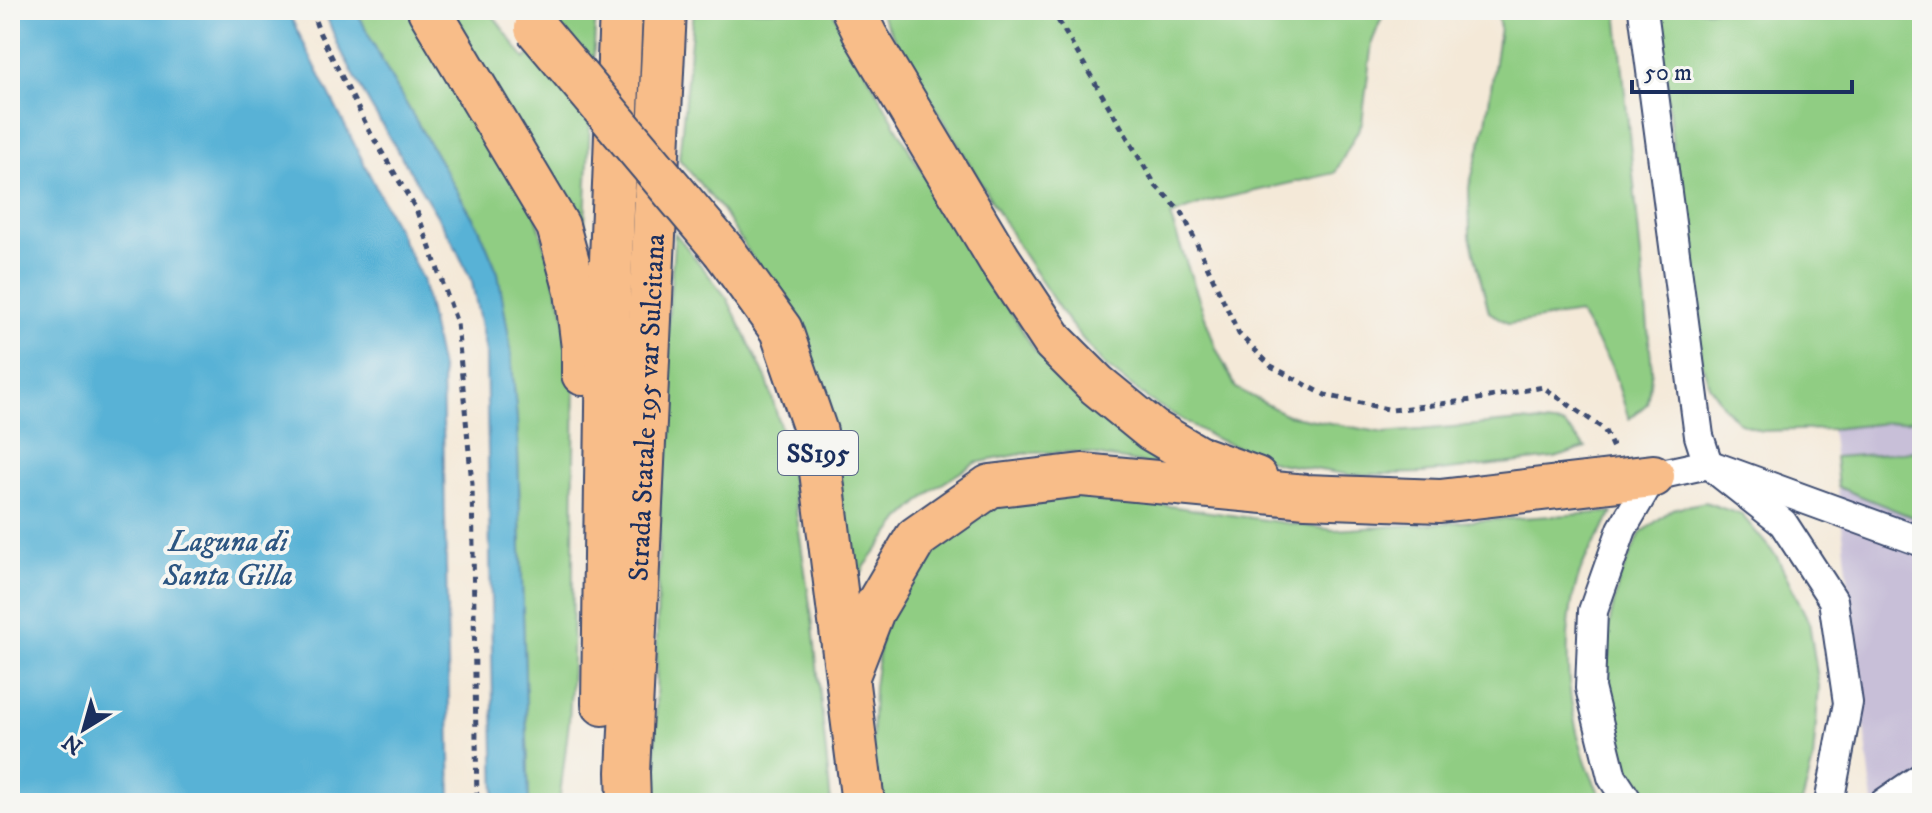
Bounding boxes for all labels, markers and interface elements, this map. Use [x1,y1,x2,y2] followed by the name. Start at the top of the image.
[1632,44,1852,94] scale bar
[1644,58,1692,88] text: 50 m
[621,233,673,582] street label: Strada Statale 195 var Sulcitana
[778,431,858,475] road number: SS195
[162,524,293,595] water label: Laguna di Santa Gilla
[44,689,124,769] north arrow
[58,728,88,760] text: N

